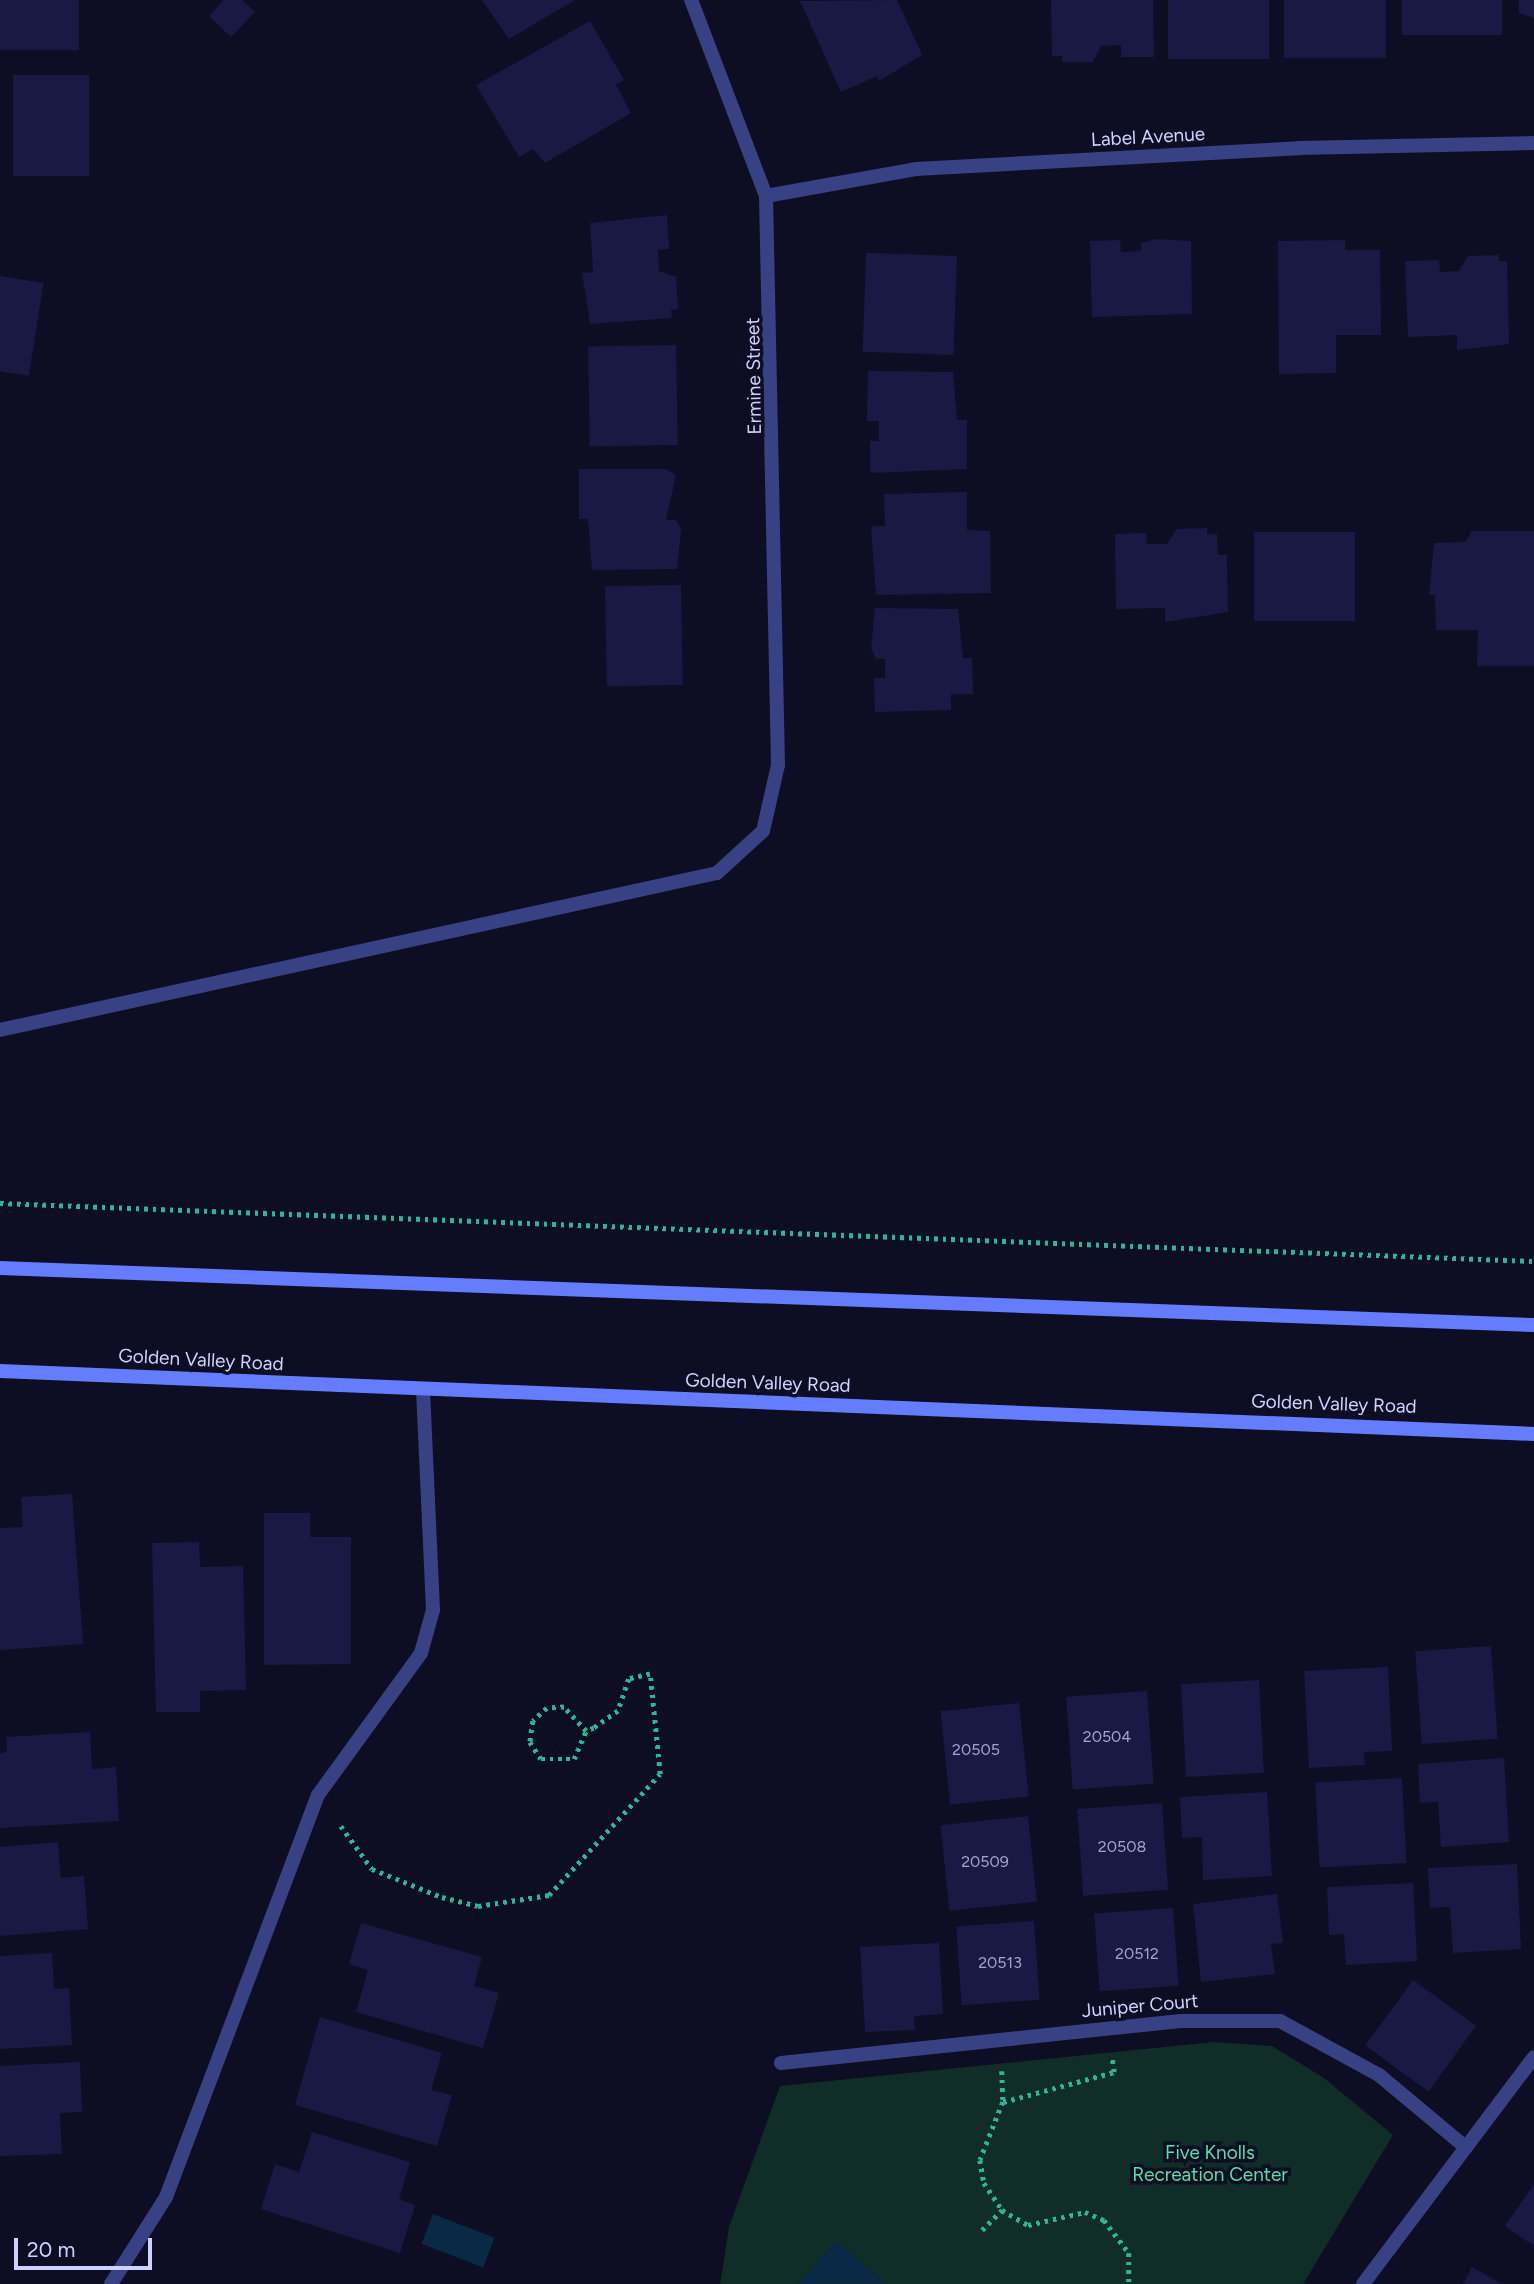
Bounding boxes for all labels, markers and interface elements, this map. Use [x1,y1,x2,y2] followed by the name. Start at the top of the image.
[1090,123,1206,151] street label: Label Avenue
[742,317,766,435] street label: Ermine Street
[118,1344,284,1376] street label: Golden Valley Road
[685,1369,851,1397] street label: Golden Valley Road
[1251,1390,1417,1418] street label: Golden Valley Road
[1083,1727,1131,1747] house number: 20504
[952,1740,1000,1760] house number: 20505
[1098,1837,1146,1857] house number: 20508
[961,1852,1009,1872] house number: 20509
[1115,1944,1159,1964] house number: 20512
[978,1953,1022,1973] house number: 20513
[1081,1990,1199,2022] street label: Juniper Court
[1132,2142,1288,2186] park label: Five Knolls Recreation Center
[18,2224,156,2268] scale bar
[27,2237,75,2262] text: 20 m

